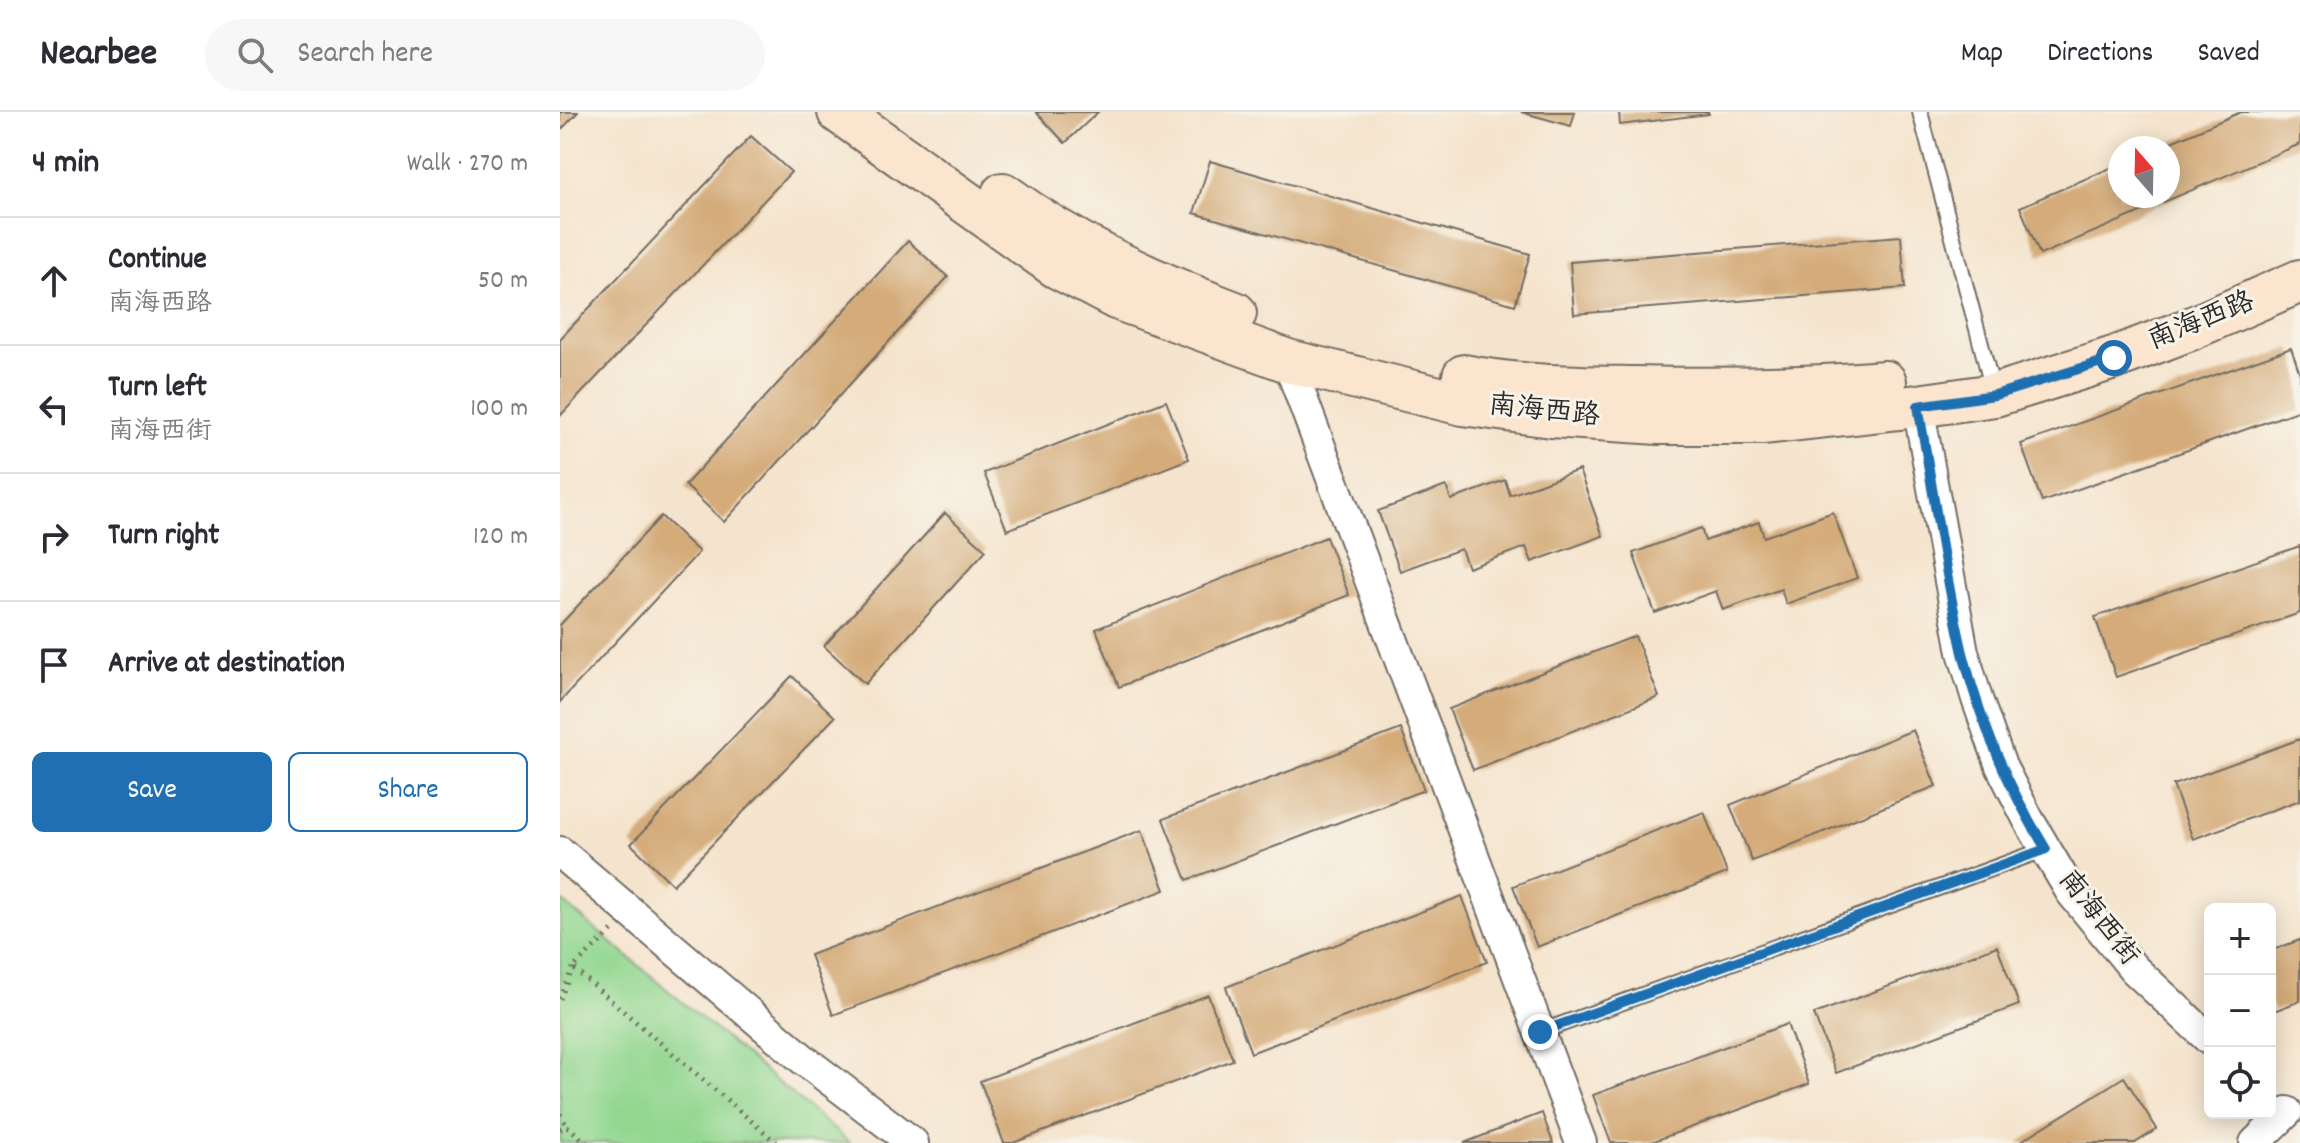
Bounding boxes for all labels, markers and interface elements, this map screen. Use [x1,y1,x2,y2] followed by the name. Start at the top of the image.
[205,19,765,91] search box
[40,28,157,83] text: Nearbee
[233,33,277,77] icon: search
[297,34,433,77] text: Search here
[1961,35,2003,75] text: Map
[2047,35,2153,75] text: Directions
[2197,35,2260,75] text: Saved
[2108,136,2180,208] north arrow
[32,140,99,189] text: 4 min
[407,146,528,183] text: Walk · 270 m
[108,240,207,283] text: Continue
[32,259,76,303] icon: ahead
[478,263,528,300] text: 50 m
[2143,283,2261,363] street label: 南海西路
[108,286,212,323] text: 南海西路
[2096,340,2132,376] route start
[108,368,207,411] text: Turn left
[32,387,76,431] icon: left
[1486,387,1602,439] street label: 南海西路
[470,391,528,428] text: 100 m
[108,414,212,451] text: 南海西街
[32,515,76,559] icon: right
[108,516,219,559] text: Turn right
[473,519,528,556] text: 120 m
[32,643,76,687] icon: arrive
[108,644,345,687] text: Arrive at destination
[32,752,272,832] button: Save
[288,752,528,832] button: Share
[2047,863,2147,975] street label: 南海西街
[2204,903,2276,1119] map controls
[2204,903,2276,975] button: +
[2204,975,2276,1047] button: −
[1522,1014,1558,1050] route end
[2204,1047,2276,1119] button: locate

